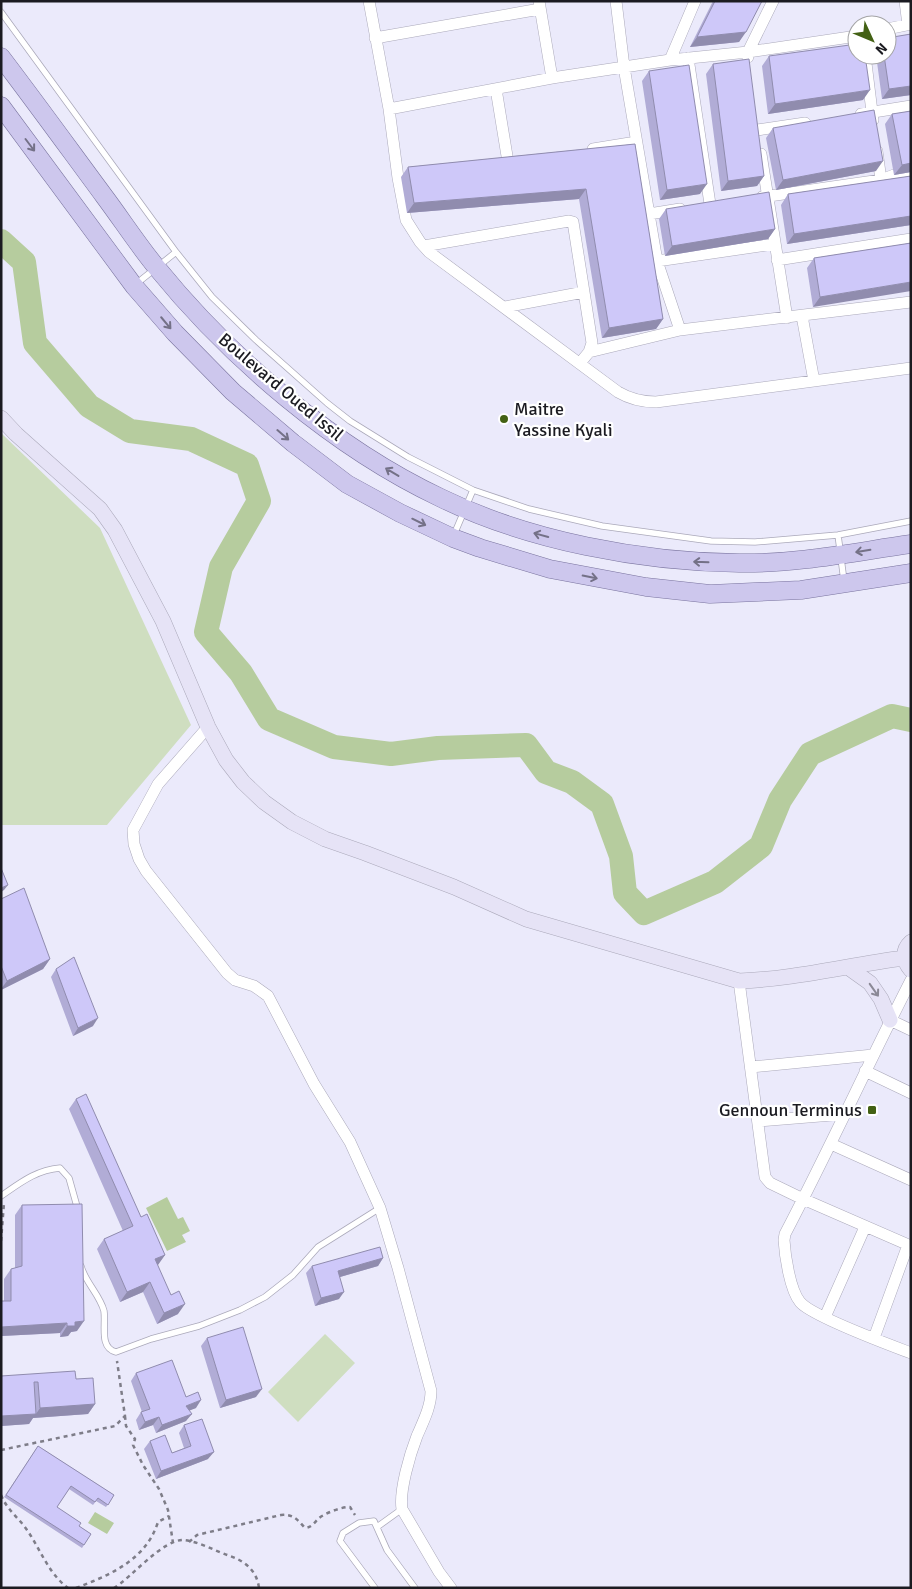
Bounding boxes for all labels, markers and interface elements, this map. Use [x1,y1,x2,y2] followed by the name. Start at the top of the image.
[847,15,897,65] north arrow
[871,39,890,58] text: N
[25,138,36,151] one-way arrow
[160,316,171,329] one-way arrow
[214,328,348,446] street label: Boulevard Oued Issil
[514,398,613,441] place label: Maitre Yassine Kyali
[498,413,510,425] marker: Maitre Yassine Kyali
[277,429,290,441] one-way arrow
[385,466,399,476] one-way arrow
[411,518,426,528] one-way arrow
[533,530,549,539] one-way arrow
[855,547,871,557] one-way arrow
[693,557,710,567] one-way arrow
[582,572,598,582] one-way arrow
[869,983,879,997] one-way arrow
[719,1099,862,1121] place label: Gennoun Terminus
[866,1104,878,1116] marker: Gennoun Terminus

